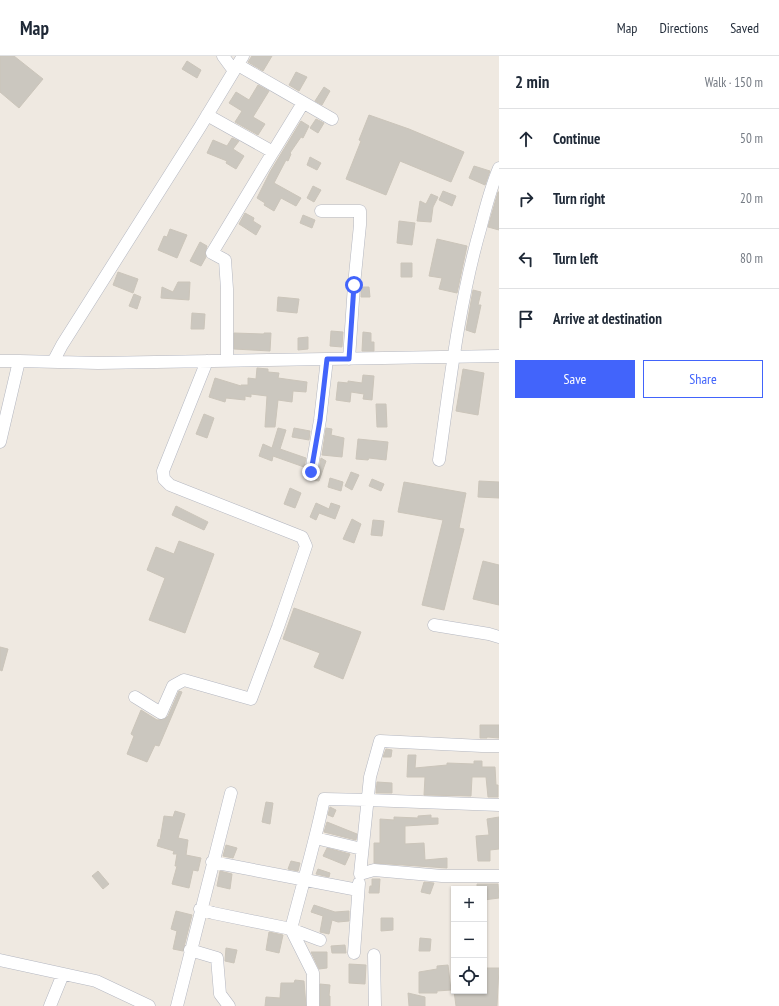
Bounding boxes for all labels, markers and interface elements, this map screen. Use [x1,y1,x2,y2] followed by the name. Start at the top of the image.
[20,16,49,40] text: Map
[617,19,637,37] text: Map
[659,19,708,37] text: Directions
[730,19,759,37] text: Saved
[515,71,549,93] text: 2 min
[705,74,763,91] text: Walk · 150 m
[515,128,537,150] icon: ahead
[553,129,600,148] text: Continue
[740,130,763,147] text: 50 m
[515,188,537,210] icon: right
[553,189,605,208] text: Turn right
[740,190,763,207] text: 20 m
[515,248,537,270] icon: left
[553,249,598,268] text: Turn left
[740,250,763,267] text: 80 m
[345,276,363,294] route start
[515,308,537,330] icon: arrive
[553,309,662,328] text: Arrive at destination
[515,360,635,398] button: Save
[643,360,763,398] button: Share
[302,463,320,481] route end
[451,886,487,994] map controls
[451,886,487,922] button: +
[451,922,487,958] button: −
[451,958,487,994] button: locate

